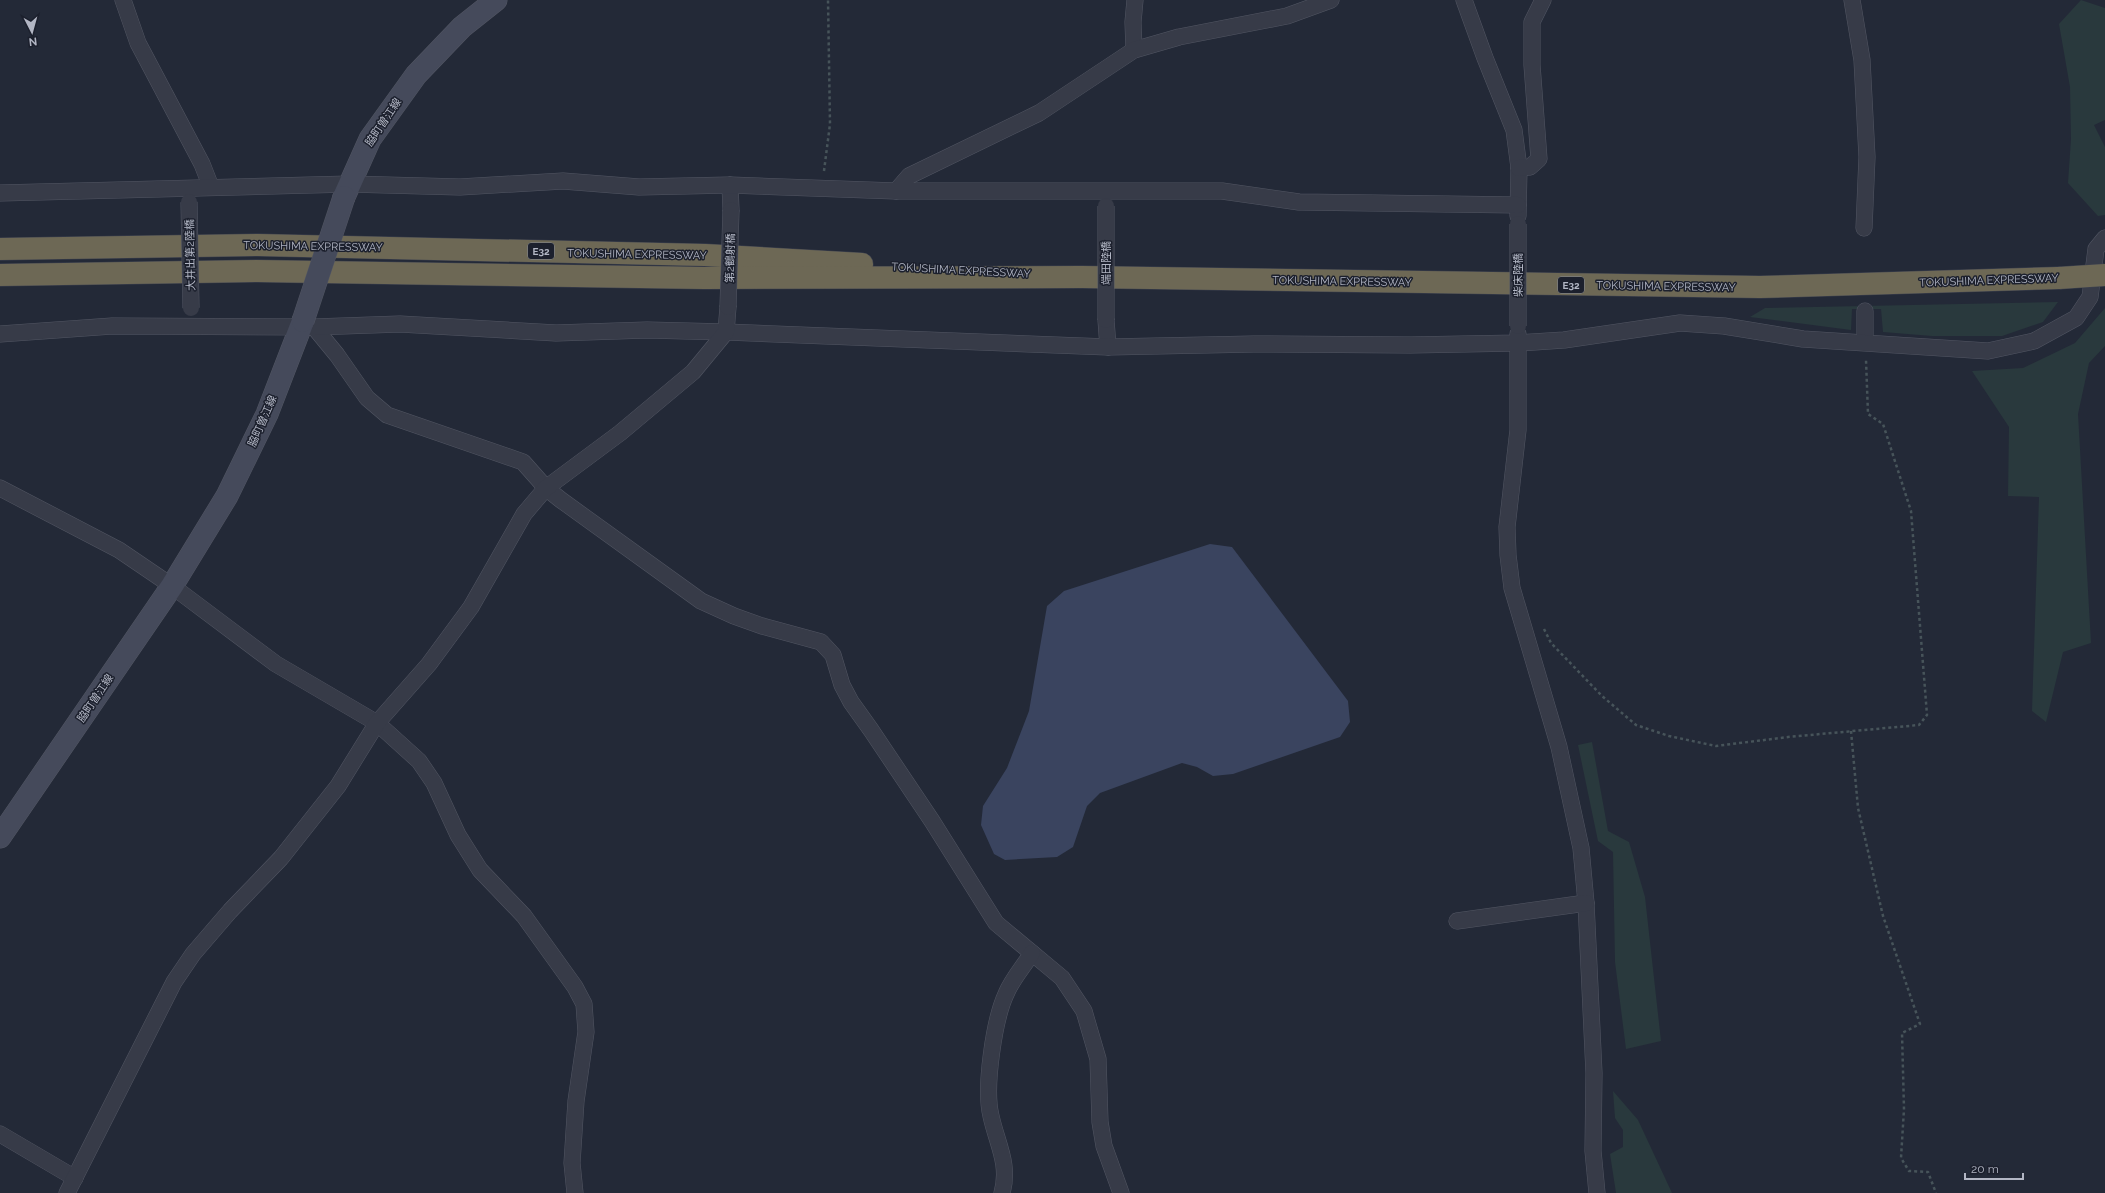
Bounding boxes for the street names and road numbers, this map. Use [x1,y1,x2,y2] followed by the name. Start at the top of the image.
[363,96,404,149] street label: 脇町曽江線
[183,219,198,291] street label: 大井出第2陸橋
[724,233,737,283] street label: 第2鶴射橋
[243,239,383,254] street label: TOKUSHIMA EXPRESSWAY
[1100,241,1113,285] street label: 端田陸橋
[528,243,554,259] road number: E32
[567,247,707,262] street label: TOKUSHIMA EXPRESSWAY
[1512,253,1525,297] street label: 柴床陸橋
[891,260,1031,281] street label: TOKUSHIMA EXPRESSWAY
[1919,272,2059,289] street label: TOKUSHIMA EXPRESSWAY
[1272,274,1412,289] street label: TOKUSHIMA EXPRESSWAY
[1558,277,1584,293] road number: E32
[1596,279,1736,294] street label: TOKUSHIMA EXPRESSWAY
[245,393,280,449] street label: 脇町曽江線
[75,672,116,725] street label: 脇町曽江線

